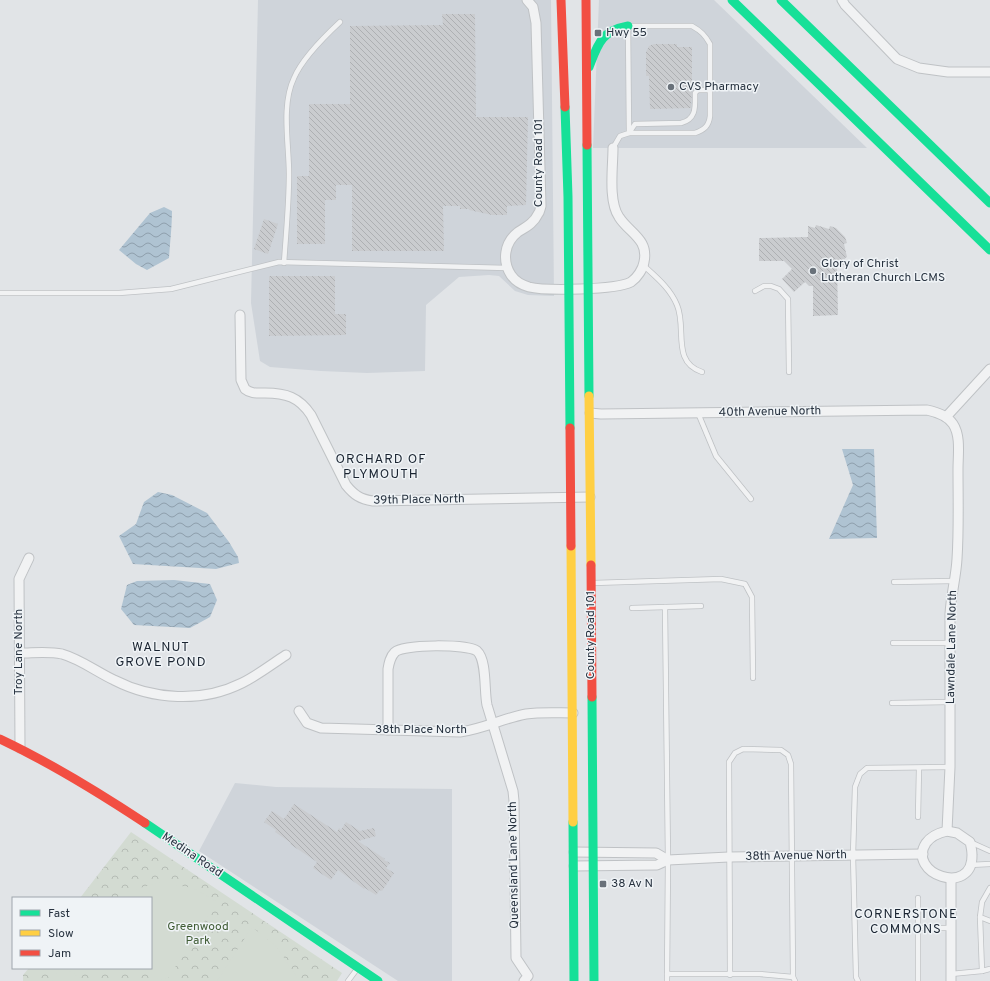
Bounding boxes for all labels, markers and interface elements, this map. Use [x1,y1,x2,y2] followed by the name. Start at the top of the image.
[606,25,647,41] place label: Hwy 55
[593,28,603,38] marker: Hwy 55
[679,79,759,95] place label: CVS Pharmacy
[666,82,676,92] marker: CVS Pharmacy
[531,119,547,207] street label: County Road 101
[821,256,945,286] place label: Glory of Christ Lutheran Church LCMS
[808,266,818,276] marker: Glory of Christ Lutheran Church LCMS
[719,403,821,421] street label: 40th Avenue North
[336,452,426,483] district label: ORCHARD OF PLYMOUTH
[373,491,465,509] street label: 39th Place North
[943,590,961,704] street label: Lawndale Lane North
[583,591,599,679] street label: County Road 101
[11,609,27,695] street label: Troy Lane North
[115,640,207,671] district label: WALNUT GROVE POND
[375,722,467,738] street label: 38th Place North
[505,801,523,929] street label: Queensland Lane North
[159,829,225,881] street label: Medina Road
[745,847,847,865] street label: 38th Avenue North
[611,876,653,892] place label: 38 Av N
[598,879,608,889] marker: 38 Av N
[12,897,152,969] legend
[48,906,70,922] text: Fast
[854,907,958,938] district label: CORNERSTONE COMMONS
[167,919,229,949] park label: Greenwood Park
[48,926,74,942] text: Slow
[48,946,71,962] text: Jam

